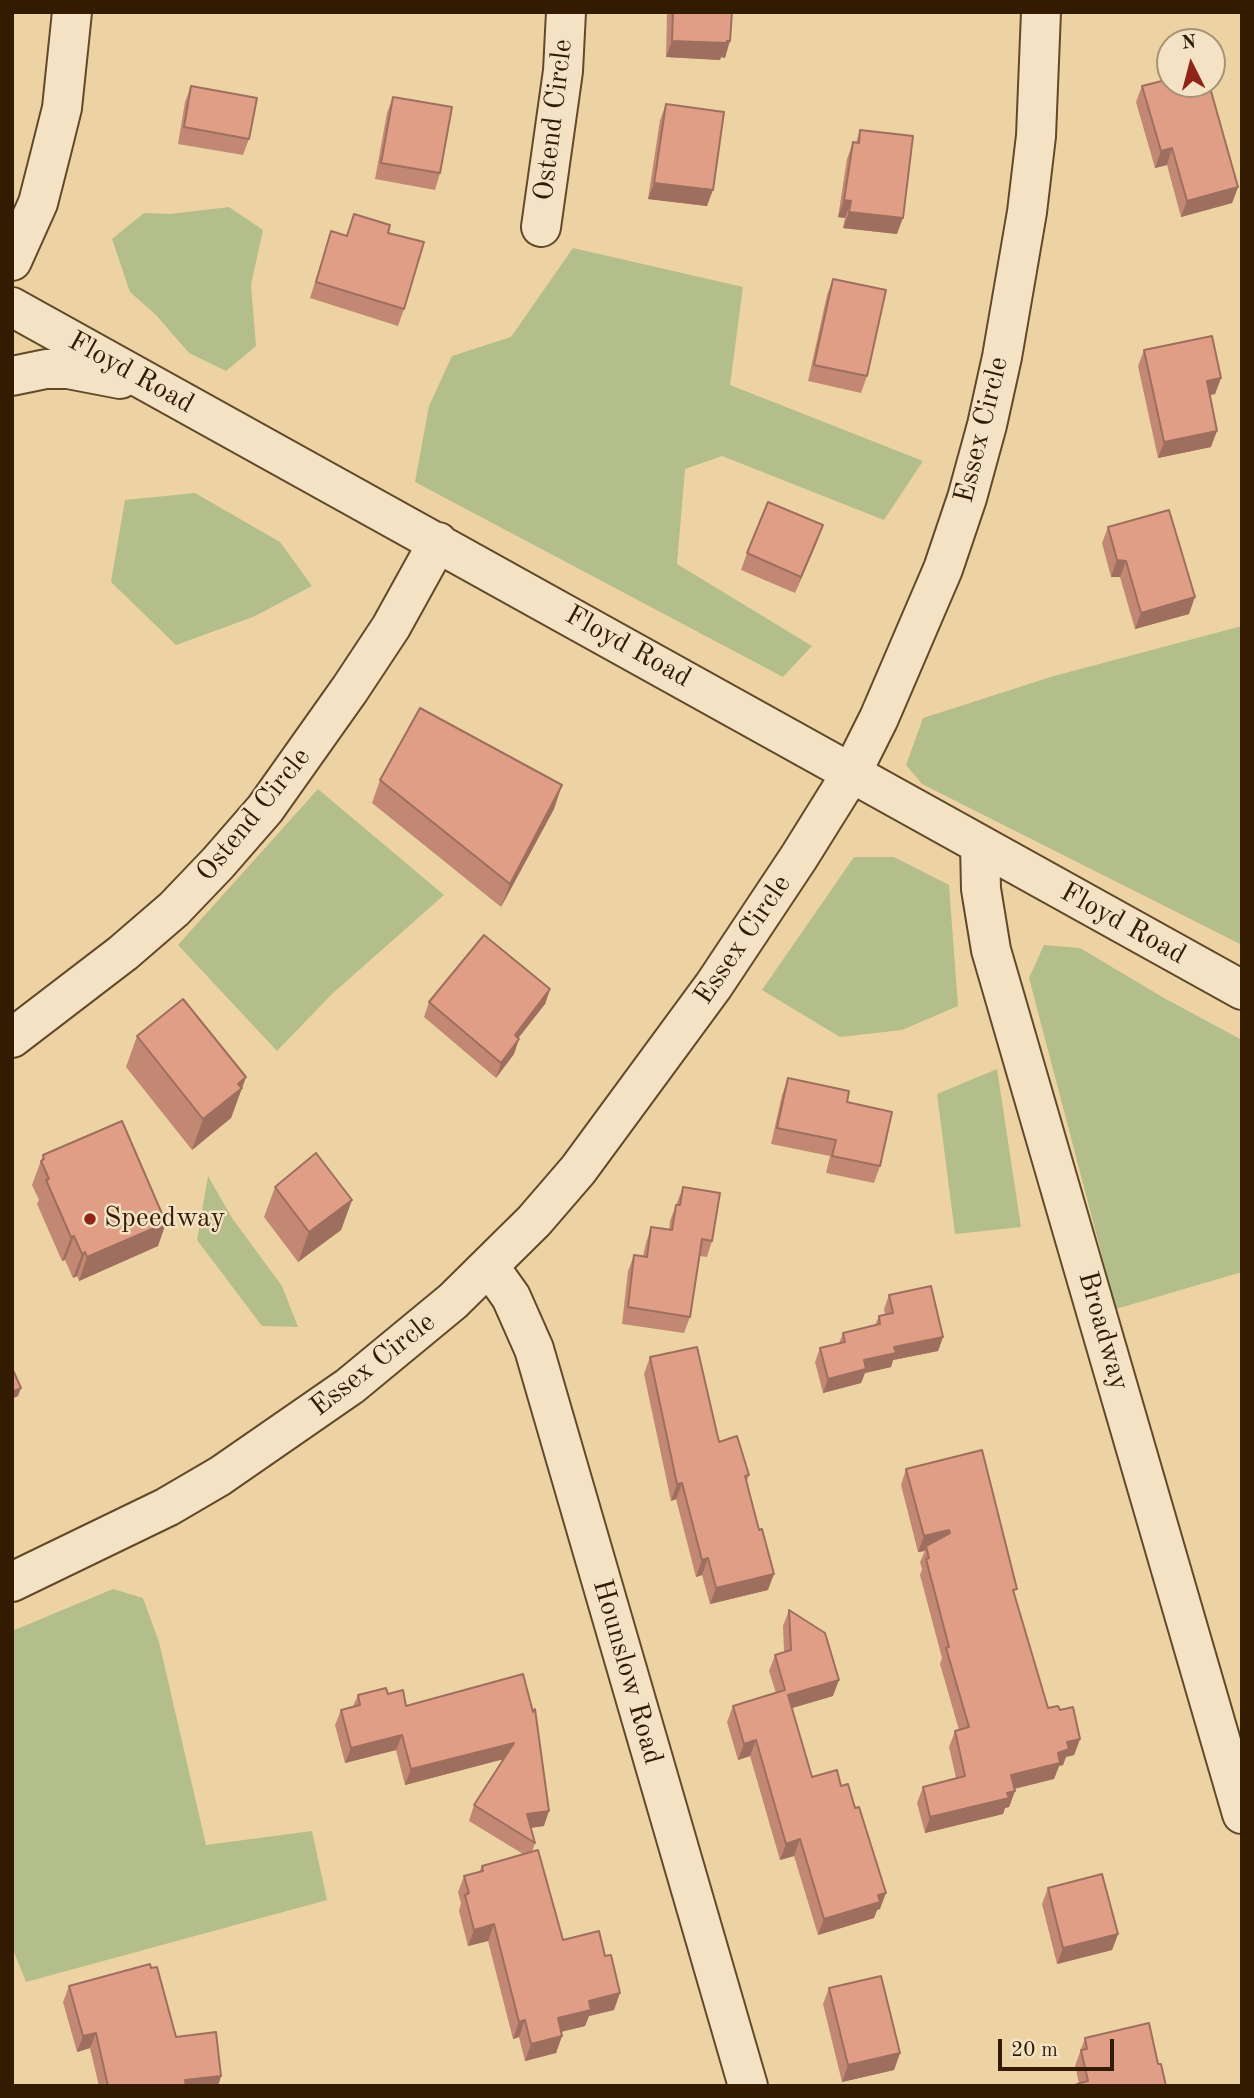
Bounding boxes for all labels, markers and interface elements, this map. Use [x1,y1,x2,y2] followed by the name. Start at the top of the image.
[1156,28,1226,98] north arrow
[1181,33,1197,54] text: N
[527,37,581,203] street label: Ostend Circle
[62,325,200,421] street label: Floyd Road
[948,353,1016,507] street label: Essex Circle
[559,599,697,695] street label: Floyd Road
[190,741,318,889] street label: Ostend Circle
[687,869,799,1011] street label: Essex Circle
[1054,876,1192,972] street label: Floyd Road
[104,1202,225,1236] place label: Speedway
[82,1211,98,1227] marker: Speedway
[1070,1268,1136,1394] street label: Broadway
[304,1306,442,1424] street label: Essex Circle
[585,1576,669,1768] street label: Hounslow Road
[1002,2024,1118,2068] scale bar
[1011,2040,1058,2061] text: 20 m

